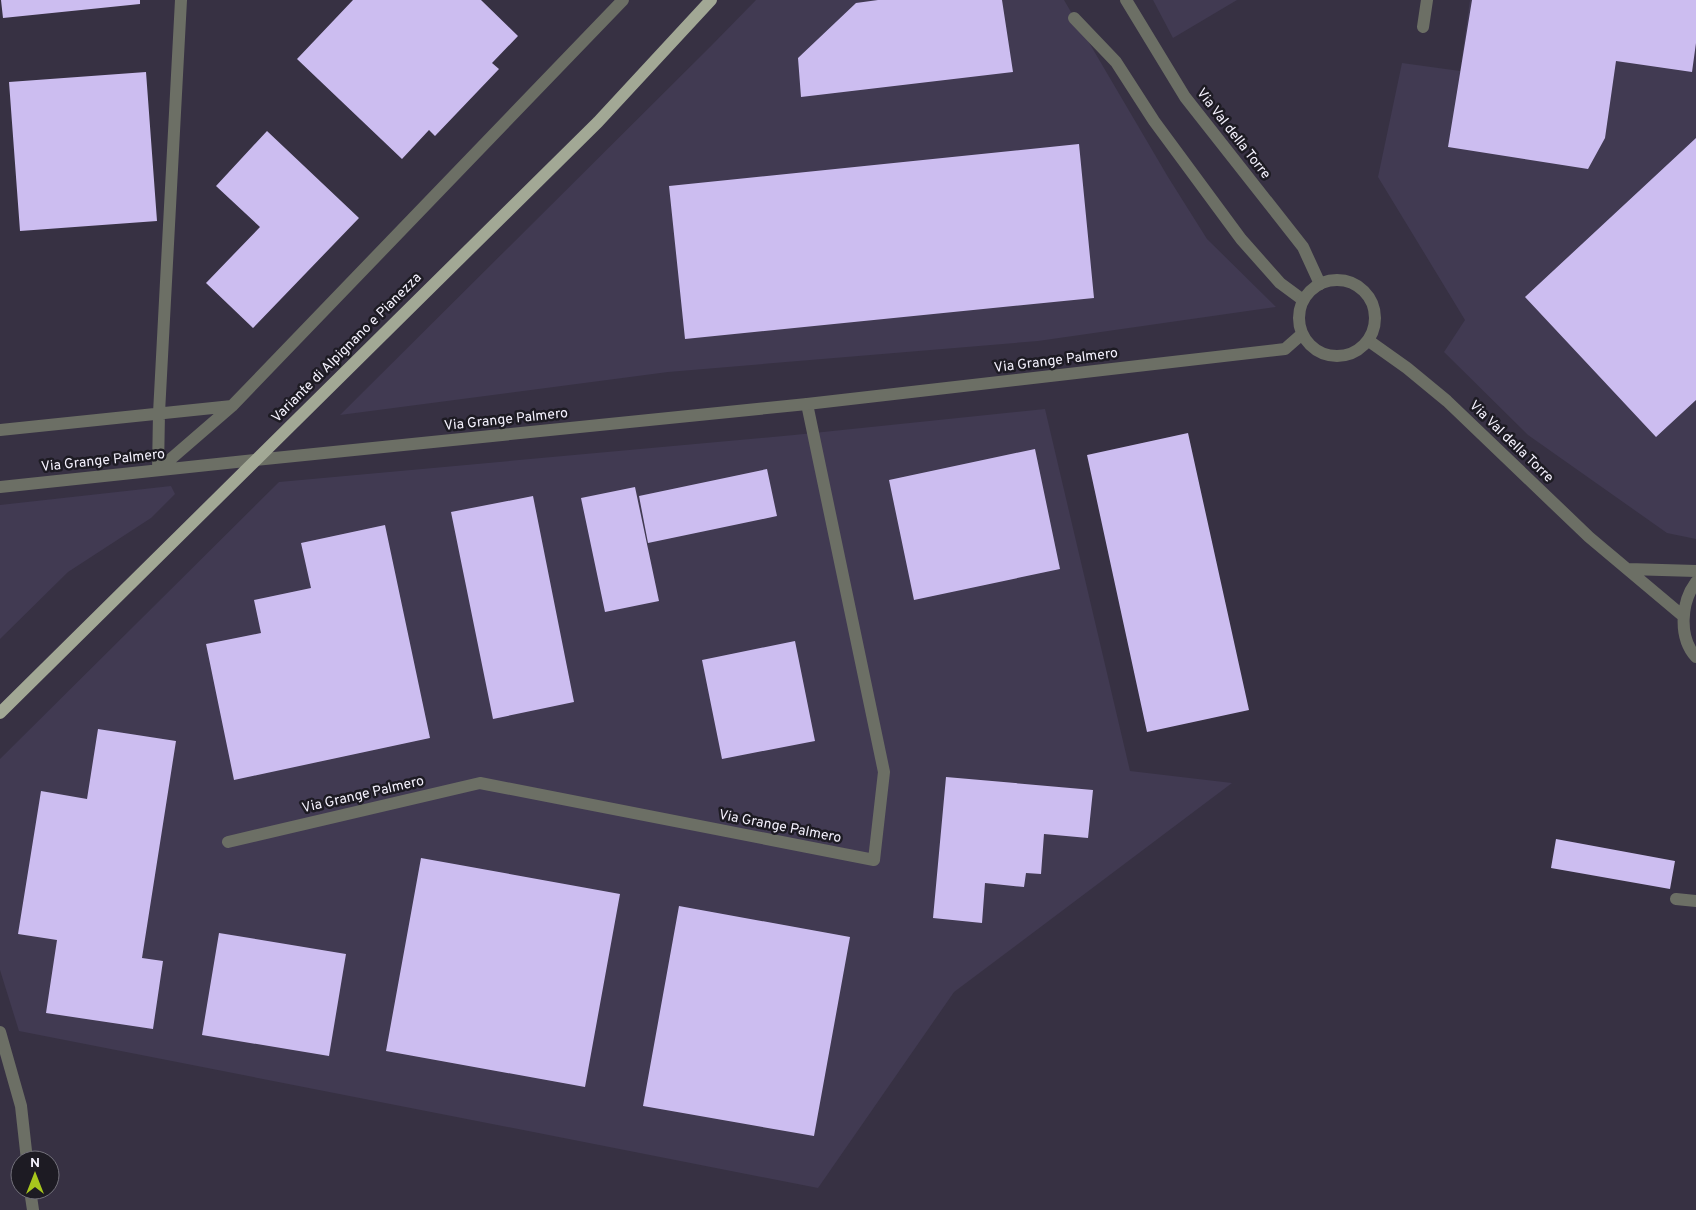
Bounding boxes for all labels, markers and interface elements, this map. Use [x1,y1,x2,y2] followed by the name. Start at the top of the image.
[1192,85,1274,183] street label: Via Val della Torre
[269,270,425,426] street label: Variante di Alpignano e Pianezza
[993,345,1119,377] street label: Via Grange Palmero
[1465,397,1557,487] street label: Via Val della Torre
[443,405,569,435] street label: Via Grange Palmero
[40,446,166,476] street label: Via Grange Palmero
[300,773,426,817] street label: Via Grange Palmero
[717,807,843,847] street label: Via Grange Palmero
[10,1150,60,1200] north arrow
[30,1155,40,1172] text: N

